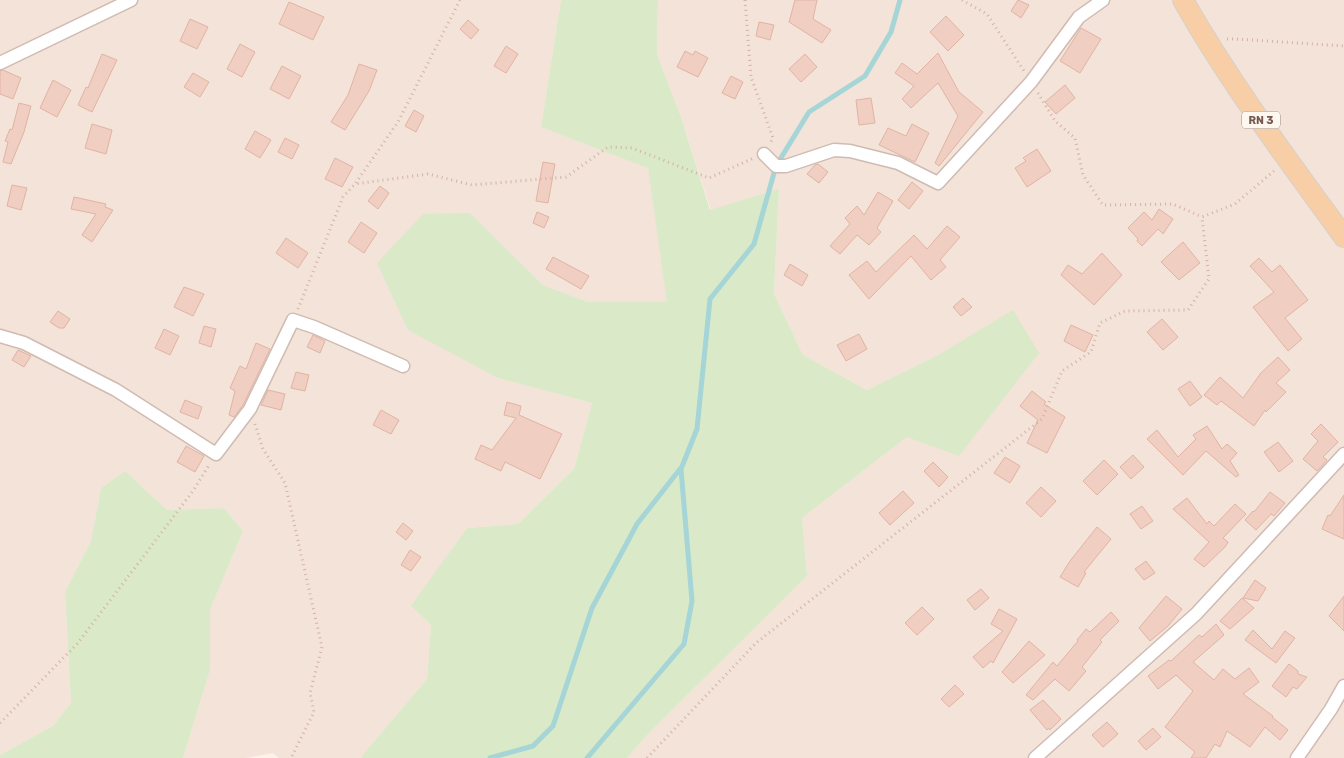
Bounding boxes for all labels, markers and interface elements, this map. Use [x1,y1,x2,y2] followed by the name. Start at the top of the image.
[1242,112,1280,128] road number: RN 3

